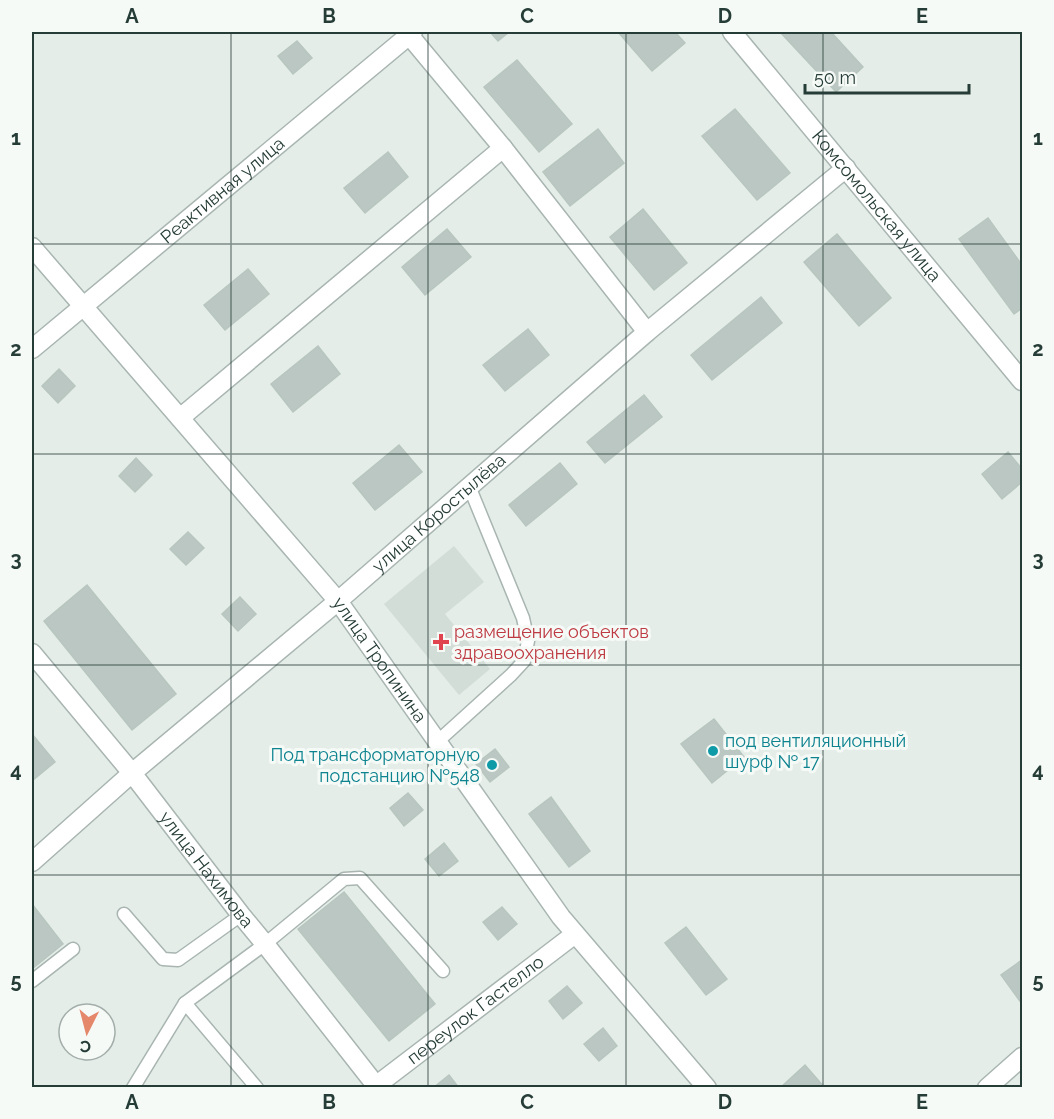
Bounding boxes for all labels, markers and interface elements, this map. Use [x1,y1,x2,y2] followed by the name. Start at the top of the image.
[125,4,139,28] text: A
[322,4,336,28] text: B
[520,4,534,28] text: C
[718,4,732,28] text: D
[916,4,928,28] text: E
[805,57,968,95] scale bar
[814,67,856,88] text: 50 m
[11,126,21,150] text: 1
[808,126,946,285] street label: Комсомольская улица
[1033,126,1043,150] text: 1
[156,132,288,248] street label: Реактивная улица
[10,337,22,361] text: 2
[1032,337,1044,361] text: 2
[368,449,510,577] street label: улица Коростылёва
[10,547,22,571] text: 3
[1032,547,1044,571] text: 3
[329,593,431,726] street label: улица Тропинина
[454,621,649,663] place label: размещение объектов здравоохранения
[432,633,450,651] marker: размещение объектов здравоохранения
[725,730,906,772] place label: под вентиляционный шурф № 17
[271,744,480,786] place label: Под трансформаторную подстанцию №548
[706,744,720,758] marker: под вентиляционный шурф № 17
[10,758,22,782] text: 4
[485,758,499,772] marker: Под трансформаторную подстанцию №548
[1032,758,1044,782] text: 4
[155,807,258,932] street label: улица Нахимова
[403,950,548,1068] street label: переулок Гастелло
[10,969,22,993] text: 5
[1032,969,1044,993] text: 5
[57,1002,117,1062] north arrow
[79,1036,92,1056] text: С
[125,1090,139,1114] text: A
[322,1090,336,1114] text: B
[520,1090,534,1114] text: C
[718,1090,732,1114] text: D
[916,1090,928,1114] text: E

